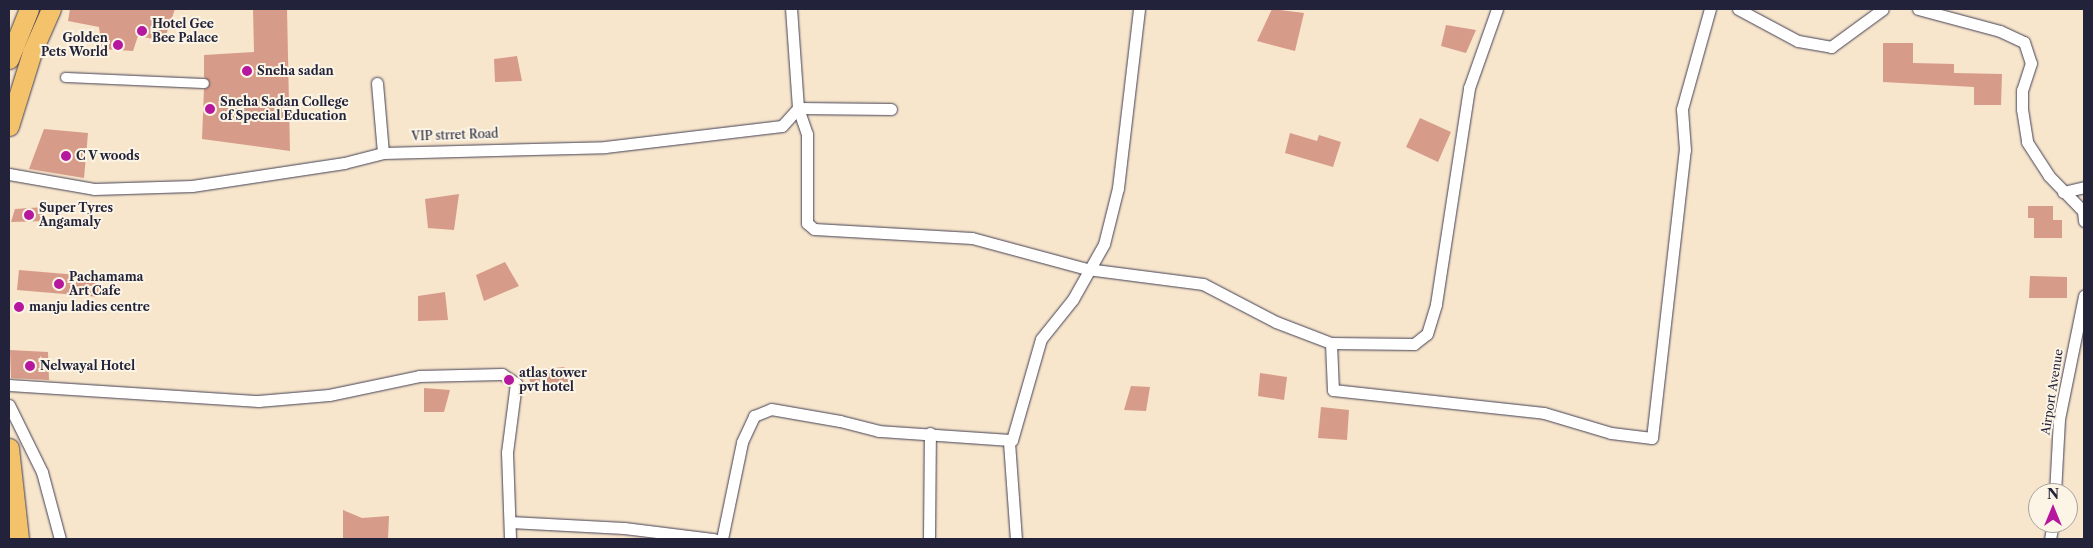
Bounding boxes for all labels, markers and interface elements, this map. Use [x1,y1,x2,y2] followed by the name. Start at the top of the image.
[152,17,218,45] place label: Hotel Gee Bee Palace
[136,25,148,37] marker: Hotel Gee Bee Palace
[40,31,108,59] place label: Golden Pets World
[112,39,124,51] marker: Golden Pets World
[257,64,334,78] place label: Sneha sadan
[241,65,253,77] marker: Sneha sadan
[220,95,349,123] place label: Sneha Sadan College of Special Education
[204,103,216,115] marker: Sneha Sadan College of Special Education
[411,126,499,144] street label: VIP strret Road
[76,149,141,163] place label: C V woods
[60,150,72,162] marker: C V woods
[39,201,114,229] place label: Super Tyres Angamaly
[23,209,35,221] marker: Super Tyres Angamaly
[69,270,144,298] place label: Pachamama Art Cafe
[53,278,65,290] marker: Pachamama Art Cafe
[29,300,150,314] place label: manju ladies centre
[13,301,25,313] marker: manju ladies centre
[2038,348,2066,436] street label: Airport Avenue
[40,359,135,373] place label: Nelwayal Hotel
[24,360,36,372] marker: Nelwayal Hotel
[519,366,587,394] place label: atlas tower pvt hotel
[503,374,515,386] marker: atlas tower pvt hotel
[2028,483,2078,533] north arrow
[2047,485,2059,503] text: N

